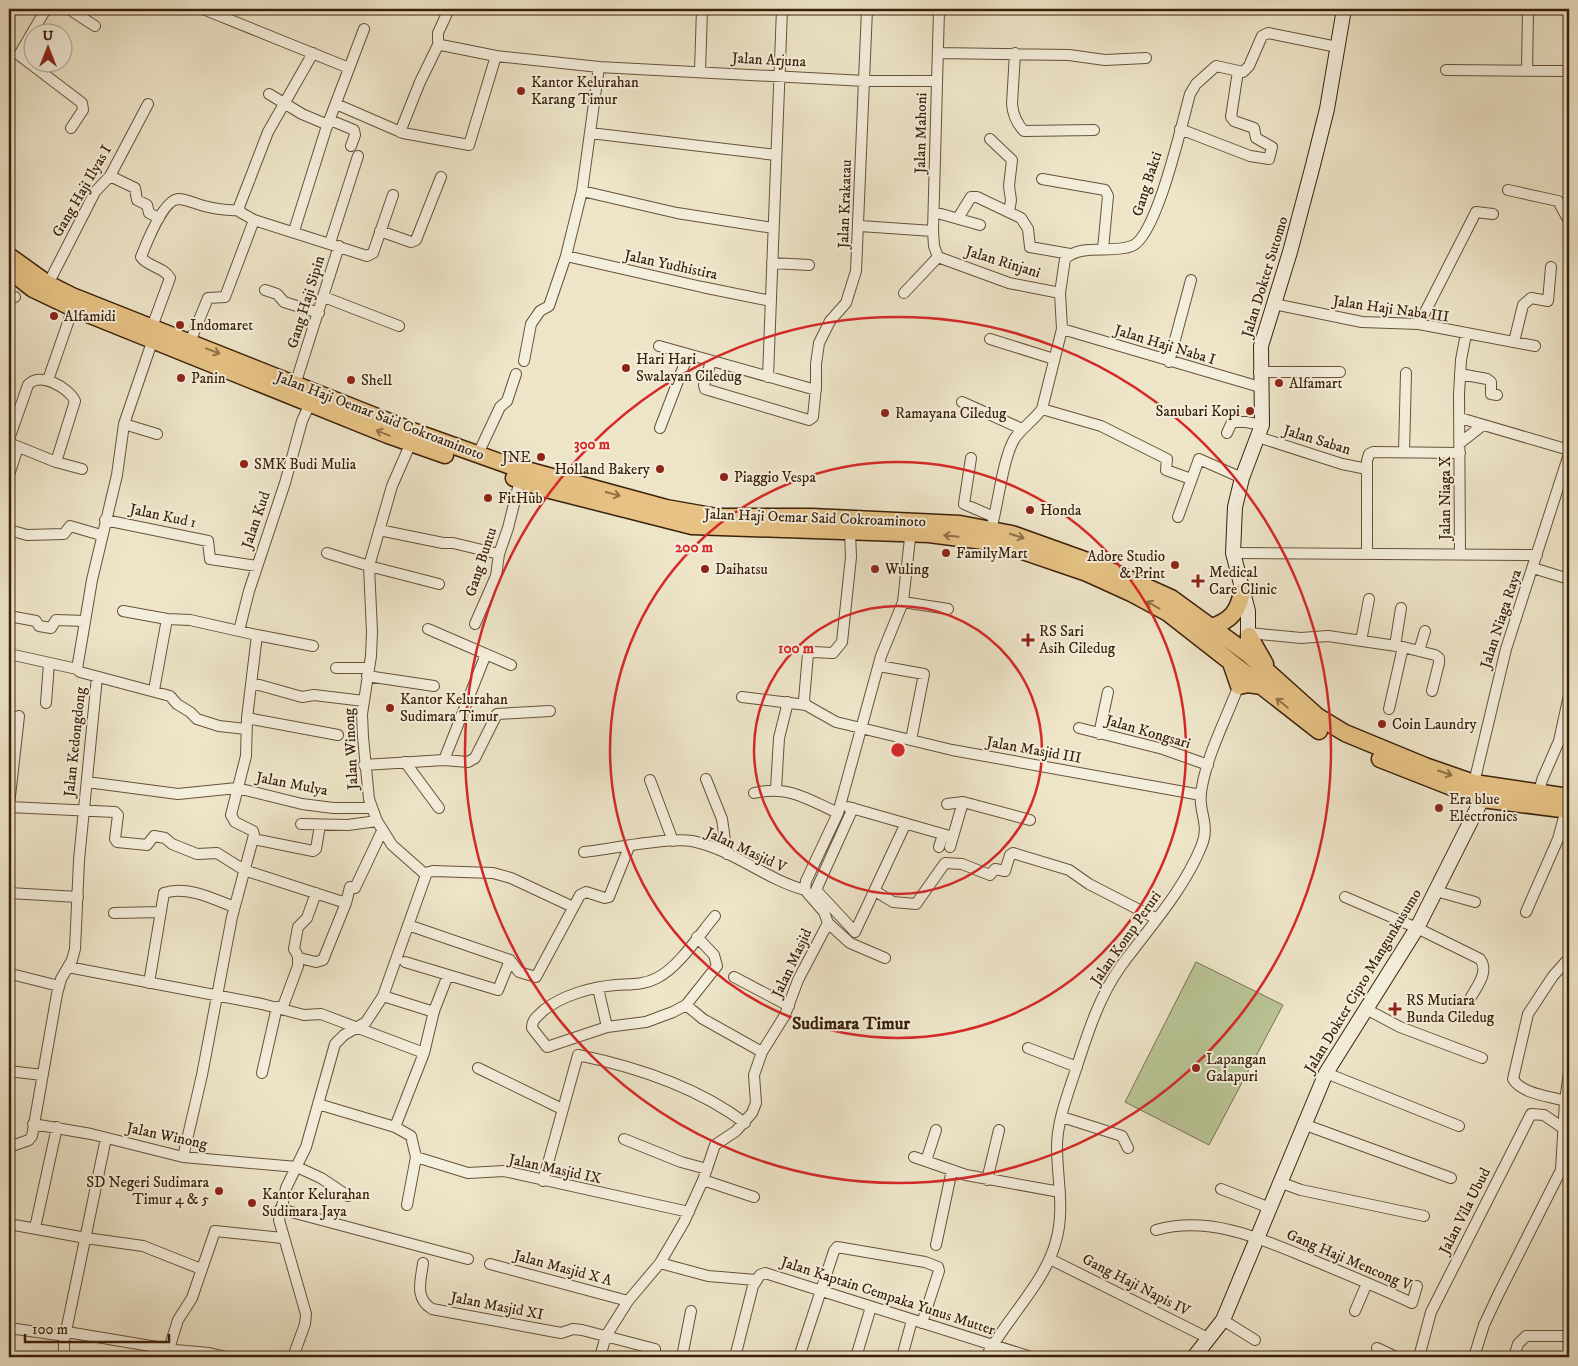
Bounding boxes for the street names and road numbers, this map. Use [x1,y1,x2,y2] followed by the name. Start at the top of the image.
[729,48,807,71] street label: Jalan Arjuna
[911,92,931,176] street label: Jalan Mahoni
[48,142,116,240] street label: Gang Haji Ilyas I
[1128,149,1166,219] street label: Gang Bakti
[834,159,856,251] street label: Jalan Krakatau
[1237,214,1292,342] street label: Jalan Dokter Sutomo
[961,241,1043,282] street label: Jalan Rinjani
[621,245,720,284] street label: Jalan Yudhistira
[283,253,329,351] street label: Gang Haji Sipin
[1330,291,1450,327] street label: Jalan Haji Naba III
[1110,320,1218,369] street label: Jalan Haji Naba I
[271,367,487,465] street label: Jalan Haji Oemar Said Cokroaminoto
[1279,420,1353,459] street label: Jalan Saban
[1436,456,1455,542] street label: Jalan Niaga X
[237,488,275,553] street label: Jalan Kud
[126,499,198,532] street label: Jalan Kud 1
[702,505,926,531] street label: Jalan Haji Oemar Said Cokroaminoto
[461,525,501,599] street label: Gang Buntu
[1475,567,1526,673] street label: Jalan Niaga Raya
[60,685,90,800] street label: Jalan Kedongdong
[339,707,363,792] street label: Jalan Winong
[1101,710,1193,753] street label: Jalan Kongsari
[983,732,1083,768] street label: Jalan Masjid III
[253,767,330,800] street label: Jalan Mulya
[701,822,790,877] street label: Jalan Masjid V
[1299,885,1426,1078] street label: Jalan Dokter Cipto Mangunkusumo
[1085,887,1166,990] street label: Jalan Komp Peruri
[767,925,816,1002] street label: Jalan Masjid
[123,1118,210,1154] street label: Jalan Winong
[505,1149,603,1188] street label: Jalan Masjid IX
[1434,1164,1495,1259] street label: Jalan Vila Ubud
[1284,1225,1415,1295] street label: Gang Haji Mencong V
[510,1245,615,1290] street label: Jalan Masjid X A
[1079,1250,1194,1321] street label: Gang Haji Napis IV
[777,1252,998,1340] street label: Jalan Kaptain Cempaka Yunus Mutter
[447,1287,545,1324] street label: Jalan Masjid XI

